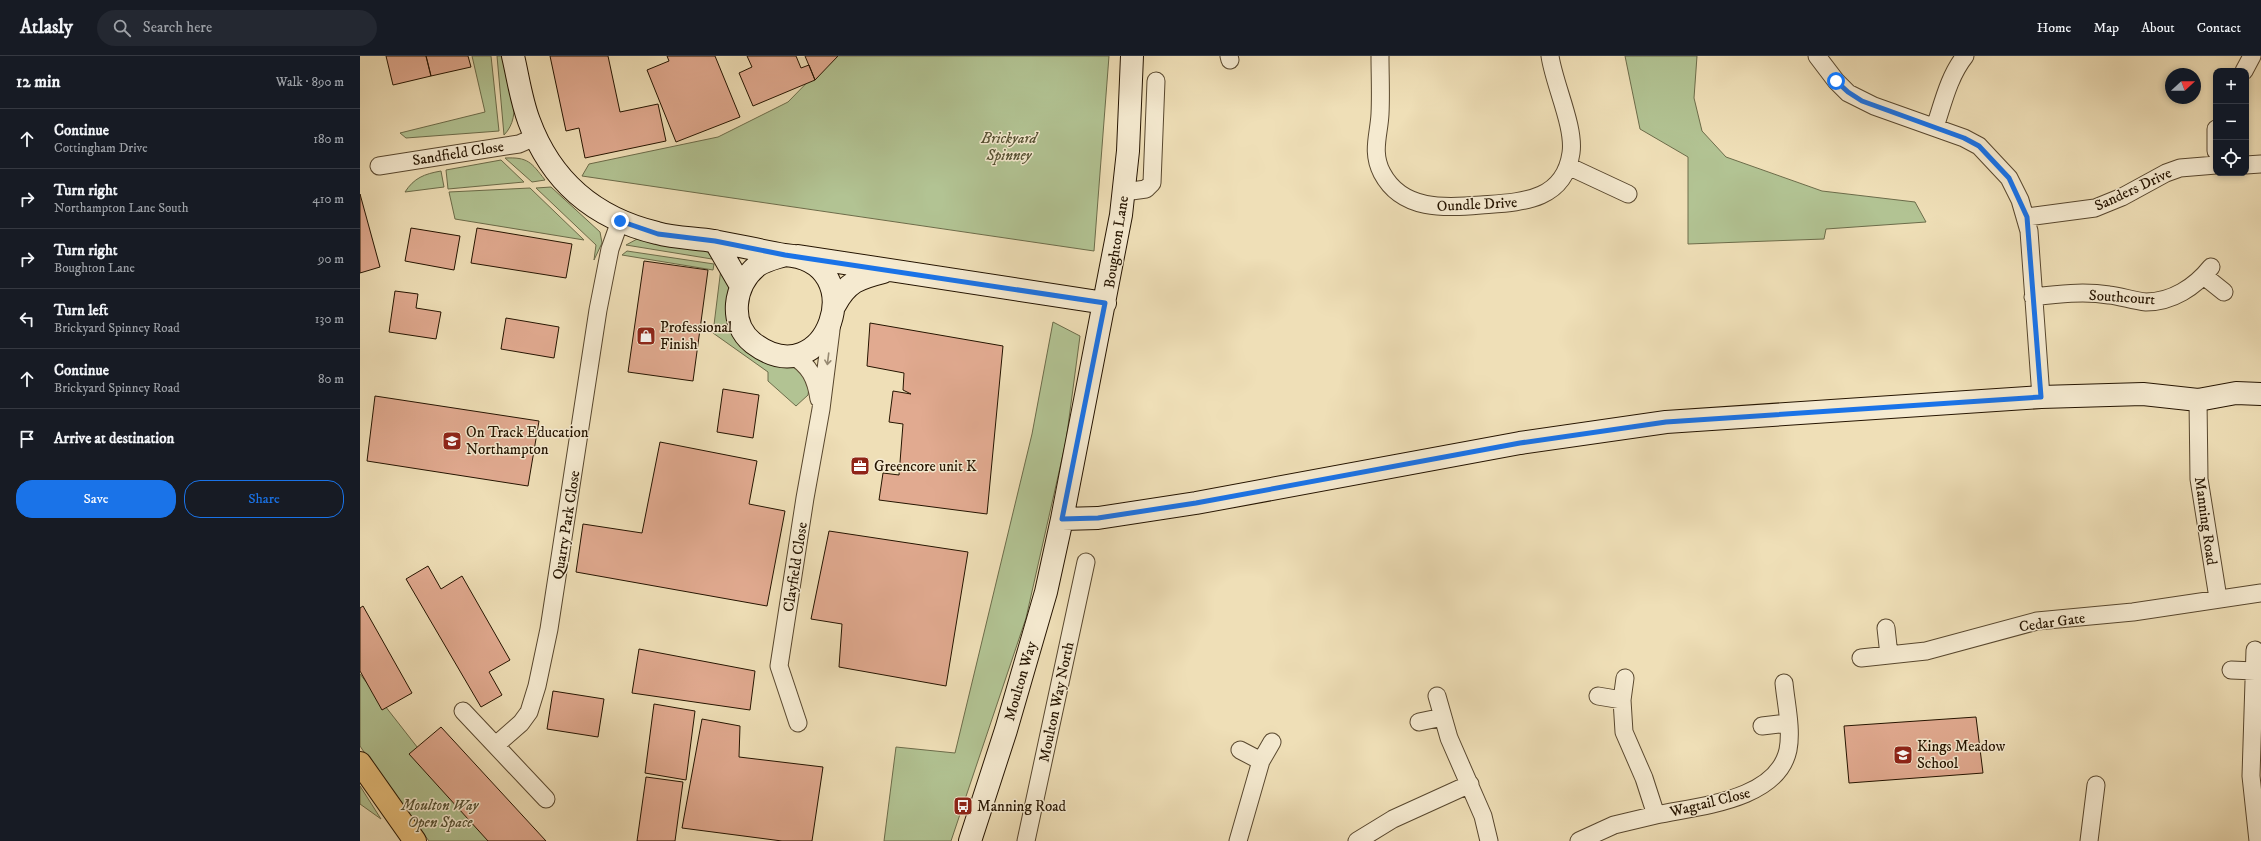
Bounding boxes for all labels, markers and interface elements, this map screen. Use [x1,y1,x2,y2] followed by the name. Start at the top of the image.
[97,10,377,46] search box
[20,16,73,39] text: Atlasly
[111,17,133,39] icon: search
[143,18,212,37] text: Search here
[2037,19,2071,37] text: Home
[2093,19,2119,37] text: Map
[2141,19,2175,37] text: About
[2197,19,2241,37] text: Contact
[2165,68,2201,104] north arrow
[2213,68,2249,176] map controls
[2213,68,2249,104] button: +
[16,71,60,93] text: 12 min
[1827,72,1845,90] route start
[276,74,344,90] text: Walk · 890 m
[2213,104,2249,140] button: −
[54,121,109,140] text: Continue
[16,128,38,150] icon: ahead
[980,129,1040,165] park label: Brickyard Spinney
[313,131,344,147] text: 180 m
[411,137,505,170] street label: Sandfield Close
[54,140,148,156] text: Cottingham Drive
[2213,140,2249,176] button: locate
[2092,163,2175,216] street label: Sanders Drive
[54,181,117,200] text: Turn right
[16,188,38,210] icon: right
[312,191,344,207] text: 410 m
[1436,193,1518,216] street label: Oundle Drive
[1100,194,1133,290] street label: Boughton Lane
[54,200,189,216] text: Northampton Lane South
[611,212,629,230] route end
[54,241,117,260] text: Turn right
[16,248,38,270] icon: right
[318,251,344,267] text: 90 m
[54,260,135,276] text: Boughton Lane
[2088,286,2156,309] street label: Southcourt
[54,301,108,320] text: Turn left
[16,308,38,330] icon: left
[315,311,344,327] text: 130 m
[660,318,733,354] place label: Professional Finish
[54,320,180,336] text: Brickyard Spinney Road
[635,325,657,347] shop icon: Professional Finish
[824,352,832,365] one-way arrow
[54,361,109,380] text: Continue
[16,368,38,390] icon: ahead
[318,371,344,387] text: 80 m
[54,380,180,396] text: Brickyard Spinney Road
[466,423,589,459] place label: On Track Education Northampton
[16,428,38,450] icon: arrive
[54,429,174,448] text: Arrive at destination
[441,430,463,452] school or university icon: On Track Education Northampton
[849,455,871,477] office icon: Greencore unit K
[874,457,977,476] place label: Greencore unit K
[548,469,585,581] street label: Quarry Park Close
[2190,476,2221,567] street label: Manning Road
[16,480,176,518] button: Save
[184,480,344,518] button: Share
[779,521,812,613] street label: Clayfield Close
[2018,608,2086,637] street label: Cedar Gate
[1000,638,1041,723] street label: Moulton Way
[1034,640,1079,764] street label: Moulton Way North
[1917,737,2006,773] place label: Kings Meadow School
[1892,744,1914,766] school or university icon: Kings Meadow School
[1667,783,1752,822] street label: Wagtail Close
[952,795,974,817] bus stop icon: Manning Road
[401,796,480,832] park label: Moulton Way Open Space
[977,797,1067,816] place label: Manning Road

